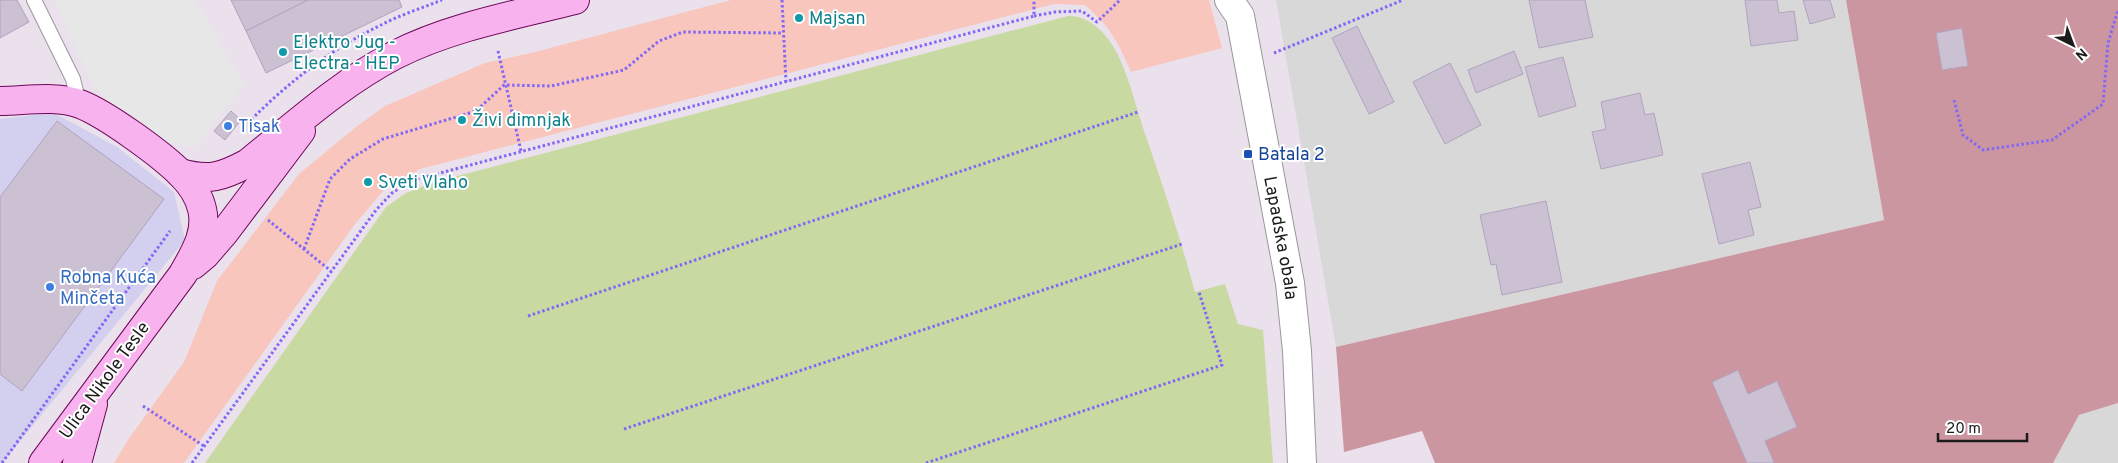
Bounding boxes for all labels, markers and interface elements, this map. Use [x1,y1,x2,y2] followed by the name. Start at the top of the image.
[809,8,866,31] place label: Majsan
[793,12,805,24] marker: Majsan
[2048,20,2098,70] north arrow
[293,32,400,76] place label: Elektro Jug - Electra - HEP
[2071,44,2090,63] text: N
[277,46,289,58] marker: Elektro Jug - Electra - HEP
[472,108,571,133] place label: Živi dimnjak
[456,114,468,126] marker: Živi dimnjak
[238,116,280,139] place label: Tisak
[222,120,234,132] marker: Tisak
[1258,144,1325,167] place label: Batala 2
[1242,148,1254,160] marker: Batala 2
[378,172,468,195] place label: Sveti Vlaho
[1257,174,1302,301] street label: Lapadska obala
[362,176,374,188] marker: Sveti Vlaho
[60,267,156,311] place label: Robna Kuća Minčeta
[44,281,56,293] marker: Robna Kuća Minčeta
[55,318,156,444] street label: Ulica Nikole Tesle
[1938,410,2027,442] scale bar
[1946,420,1981,439] text: 20 m

